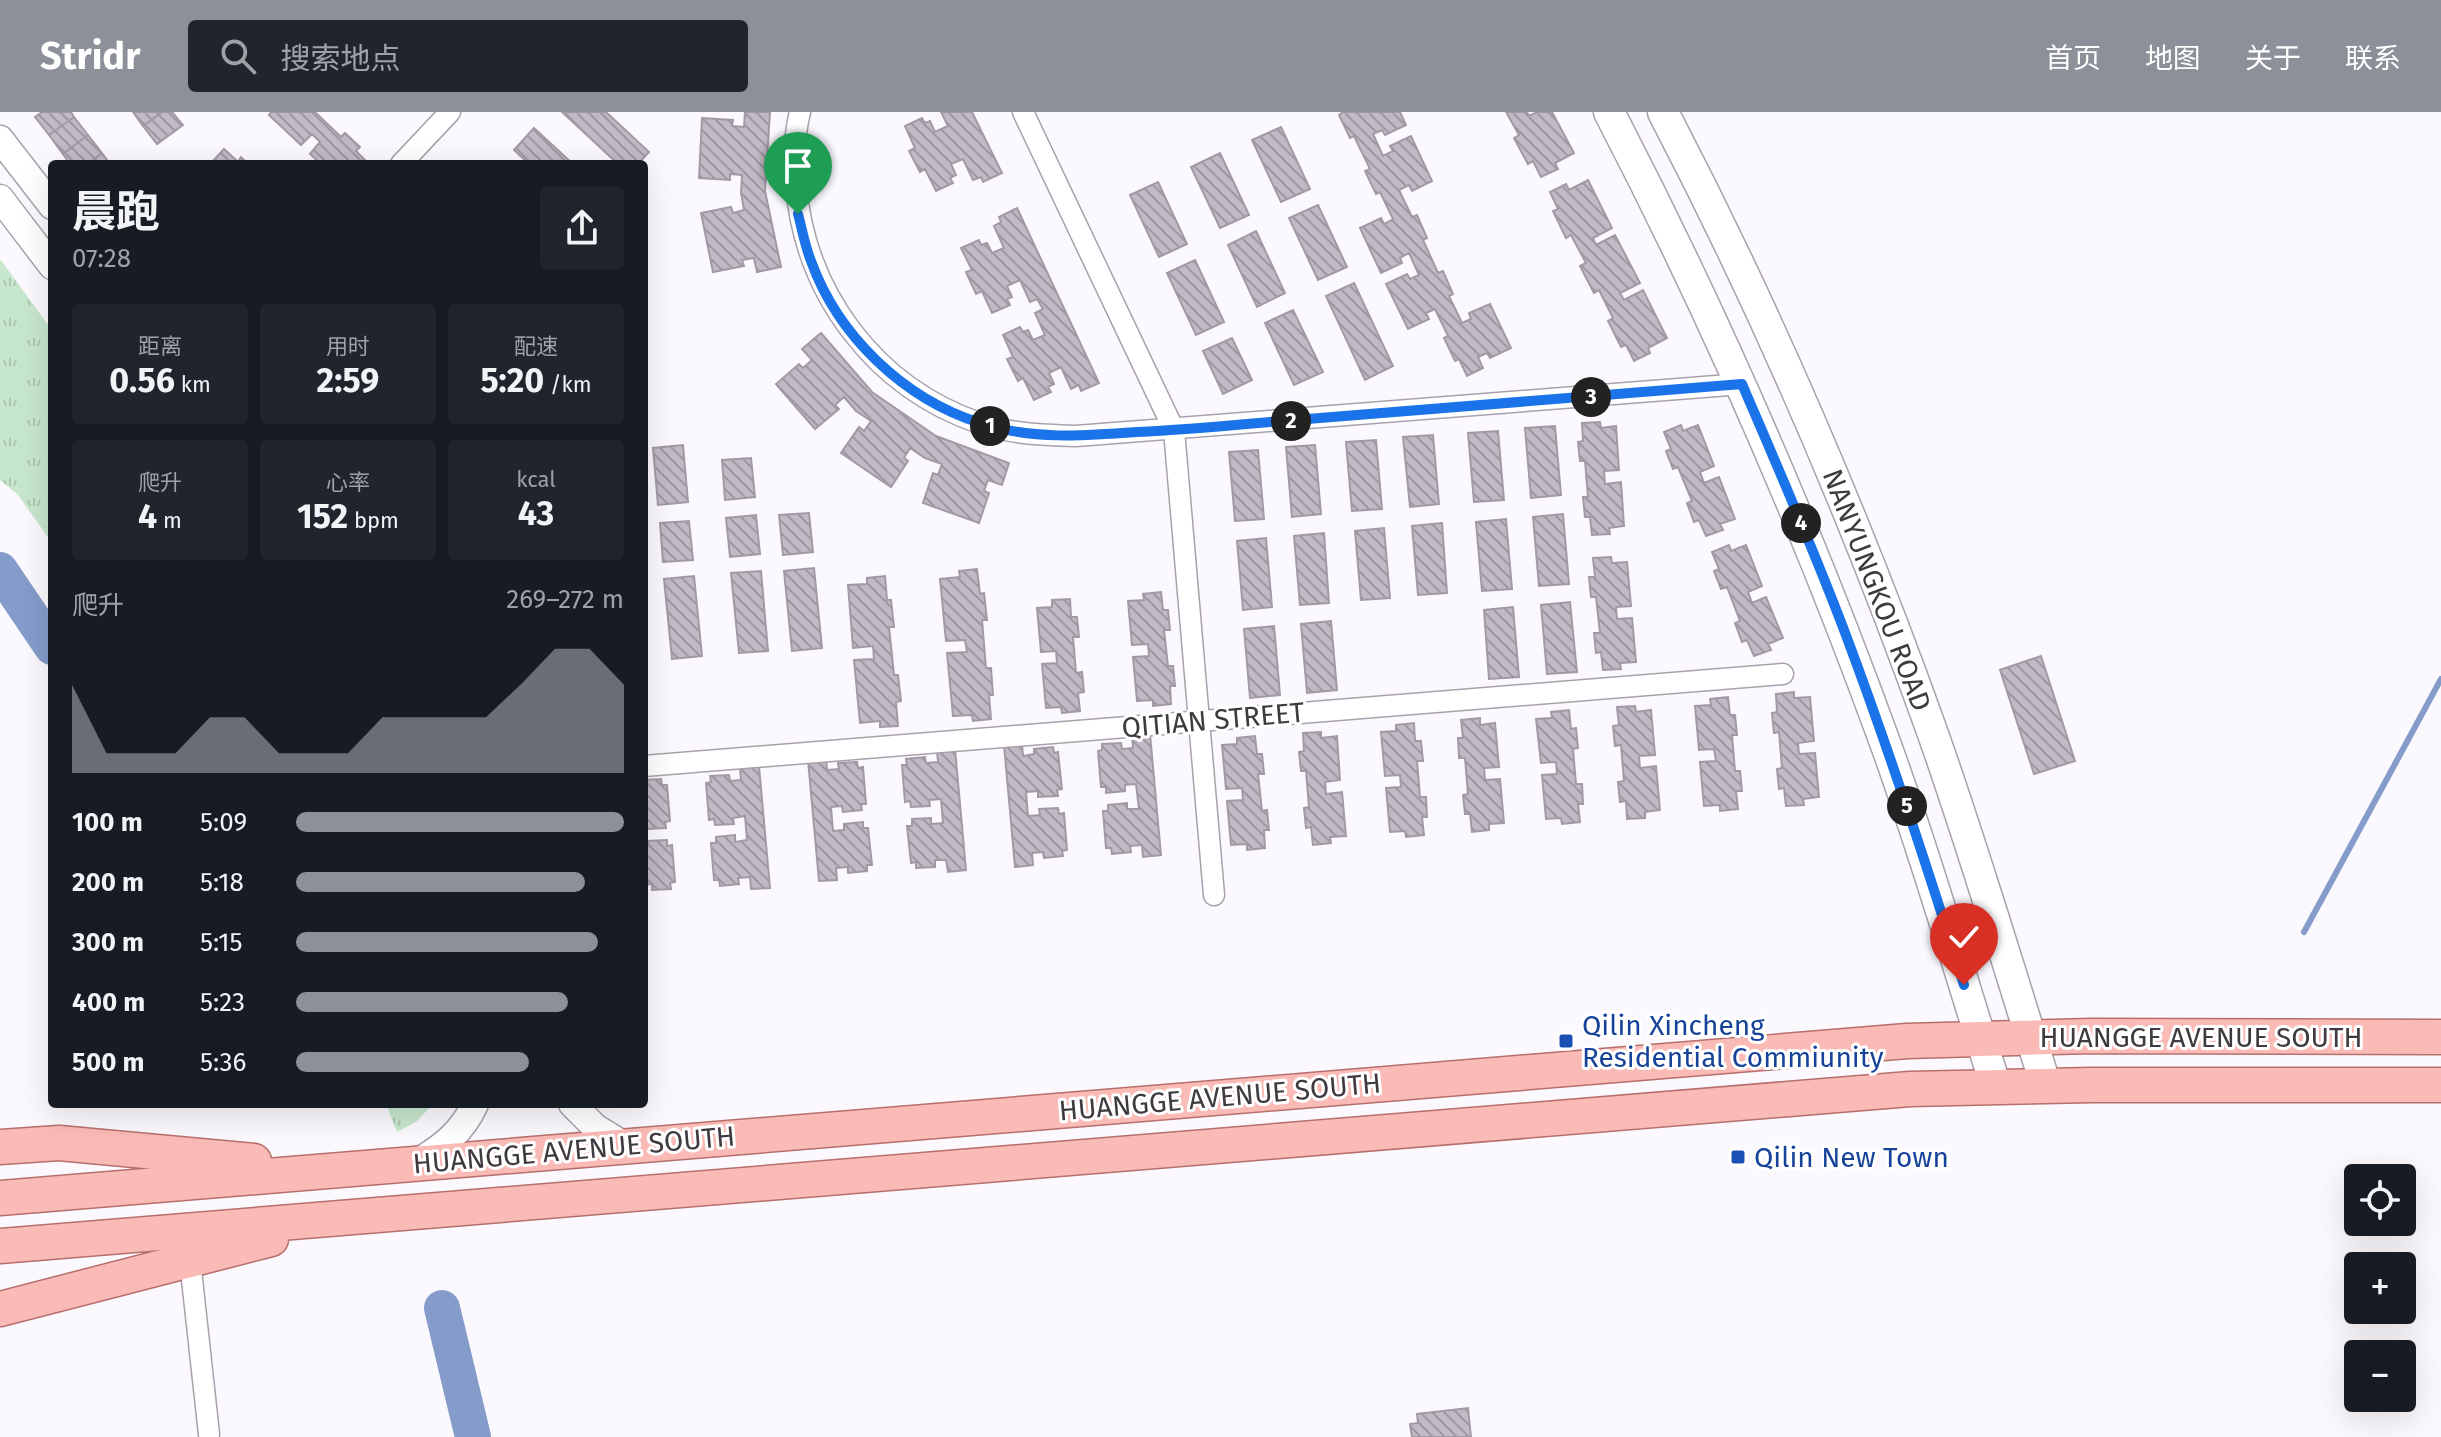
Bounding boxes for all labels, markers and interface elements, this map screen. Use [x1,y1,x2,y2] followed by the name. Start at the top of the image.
[188,20,748,92] search box
[40,33,140,79] text: Stridr
[216,34,260,78] icon: search
[280,41,400,77] text: 搜索地点
[2045,42,2101,75] text: 首页
[2145,42,2201,75] text: 地图
[2245,42,2301,75] text: 关于
[2345,42,2401,75] text: 联系
[764,132,832,214] pin
[776,144,820,188] icon: arrive
[72,186,160,239] text: 晨跑
[540,186,624,270] button: share
[72,243,131,274] text: 07:28
[138,333,182,360] text: 距离
[326,333,370,360] text: 用时
[514,333,558,360] text: 配速
[109,360,175,401] text: 0.56
[317,360,379,401] text: 2:59
[480,360,544,401] text: 5:20
[175,371,211,398] text: km
[544,371,592,398] text: /km
[1571,377,1611,417] pin: 3
[1585,383,1597,410] text: 3
[1271,401,1311,441] pin: 2
[970,406,1010,446] pin: 1
[1285,407,1297,434] text: 2
[985,412,995,439] text: 1
[1816,464,1938,716] street label: NANYUNGKOU ROAD
[516,466,556,493] text: kcal
[138,469,182,496] text: 爬升
[326,469,370,496] text: 心率
[518,493,554,534] text: 43
[138,496,157,537] text: 4
[297,496,348,537] text: 152
[1781,503,1821,543] pin: 4
[157,507,182,534] text: m
[348,507,399,534] text: bpm
[1795,509,1807,536] text: 4
[506,584,624,615] text: 269–272 m
[72,590,124,621] text: 爬升
[1120,696,1306,744] street label: QITIAN STREET
[1887,786,1927,826] pin: 5
[1901,792,1913,819] text: 5
[72,807,143,838] text: 100 m
[200,807,247,838] text: 5:09
[72,867,144,898] text: 200 m
[200,867,244,898] text: 5:18
[1930,903,1998,985] pin
[1942,915,1986,959] icon: check
[72,927,144,958] text: 300 m
[200,927,243,958] text: 5:15
[72,987,145,1018] text: 400 m
[200,987,245,1018] text: 5:23
[1582,1009,1884,1074] place label: Qilin Xincheng Residential Commiunity
[2039,1021,2363,1054] street label: HUANGGE AVENUE SOUTH
[1557,1032,1575,1050] marker: Qilin Xincheng Residential Commiunity
[72,1047,145,1078] text: 500 m
[200,1047,246,1078] text: 5:36
[1058,1066,1382,1128] street label: HUANGGE AVENUE SOUTH
[412,1119,736,1181] street label: HUANGGE AVENUE SOUTH
[1754,1141,1949,1174] place label: Qilin New Town
[1729,1148,1747,1166] marker: Qilin New Town
[2344,1164,2416,1412] map controls
[2344,1164,2416,1236] button: locate
[2344,1252,2416,1324] button: +
[2344,1340,2416,1412] button: −

